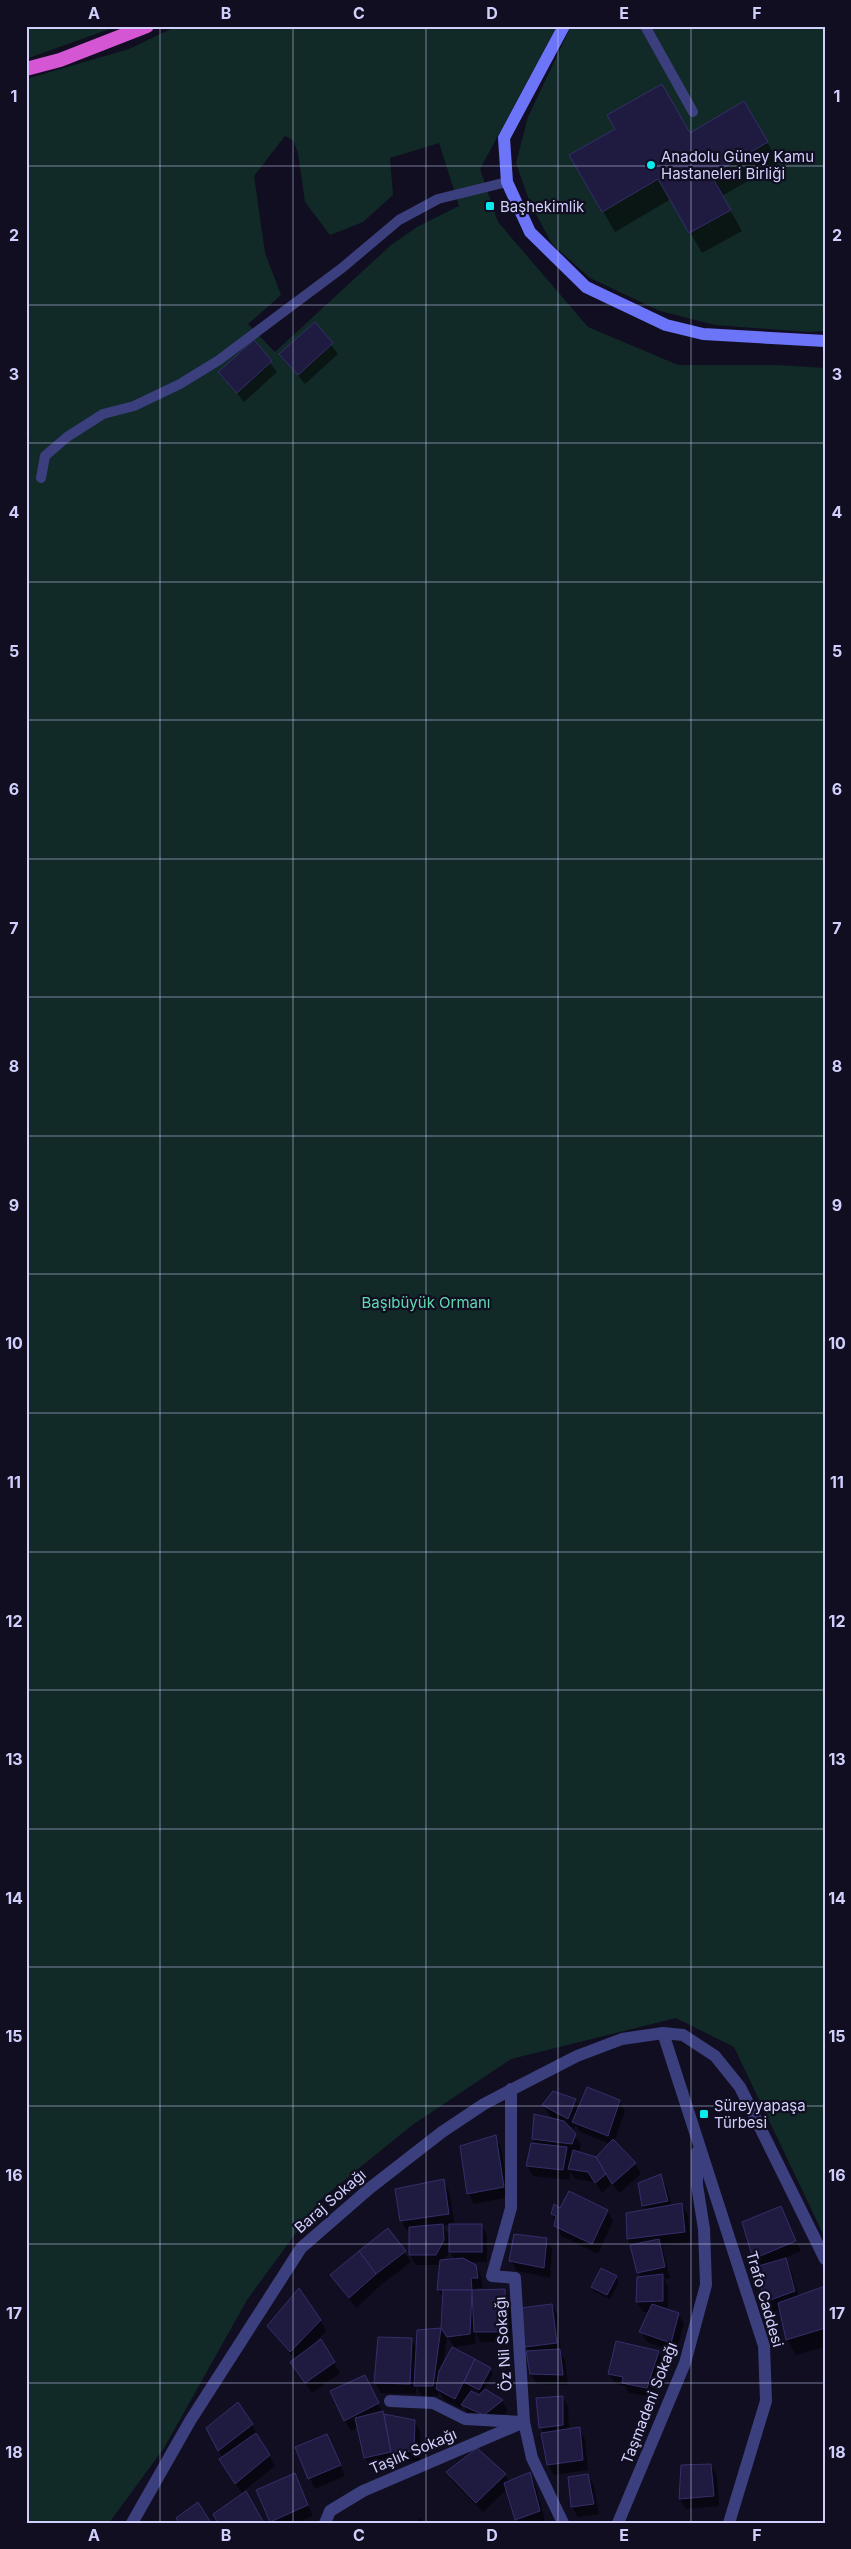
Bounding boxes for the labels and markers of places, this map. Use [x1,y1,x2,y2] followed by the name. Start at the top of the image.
[661,147,814,183] place label: Anadolu Güney Kamu Hastaneleri Birliği
[645,159,657,171] marker: Anadolu Güney Kamu Hastaneleri Birliği
[500,197,585,216] place label: Başhekimlik
[484,200,496,212] marker: Başhekimlik
[714,2096,806,2132] place label: Süreyyapaşa Türbesi
[698,2108,710,2120] marker: Süreyyapaşa Türbesi

